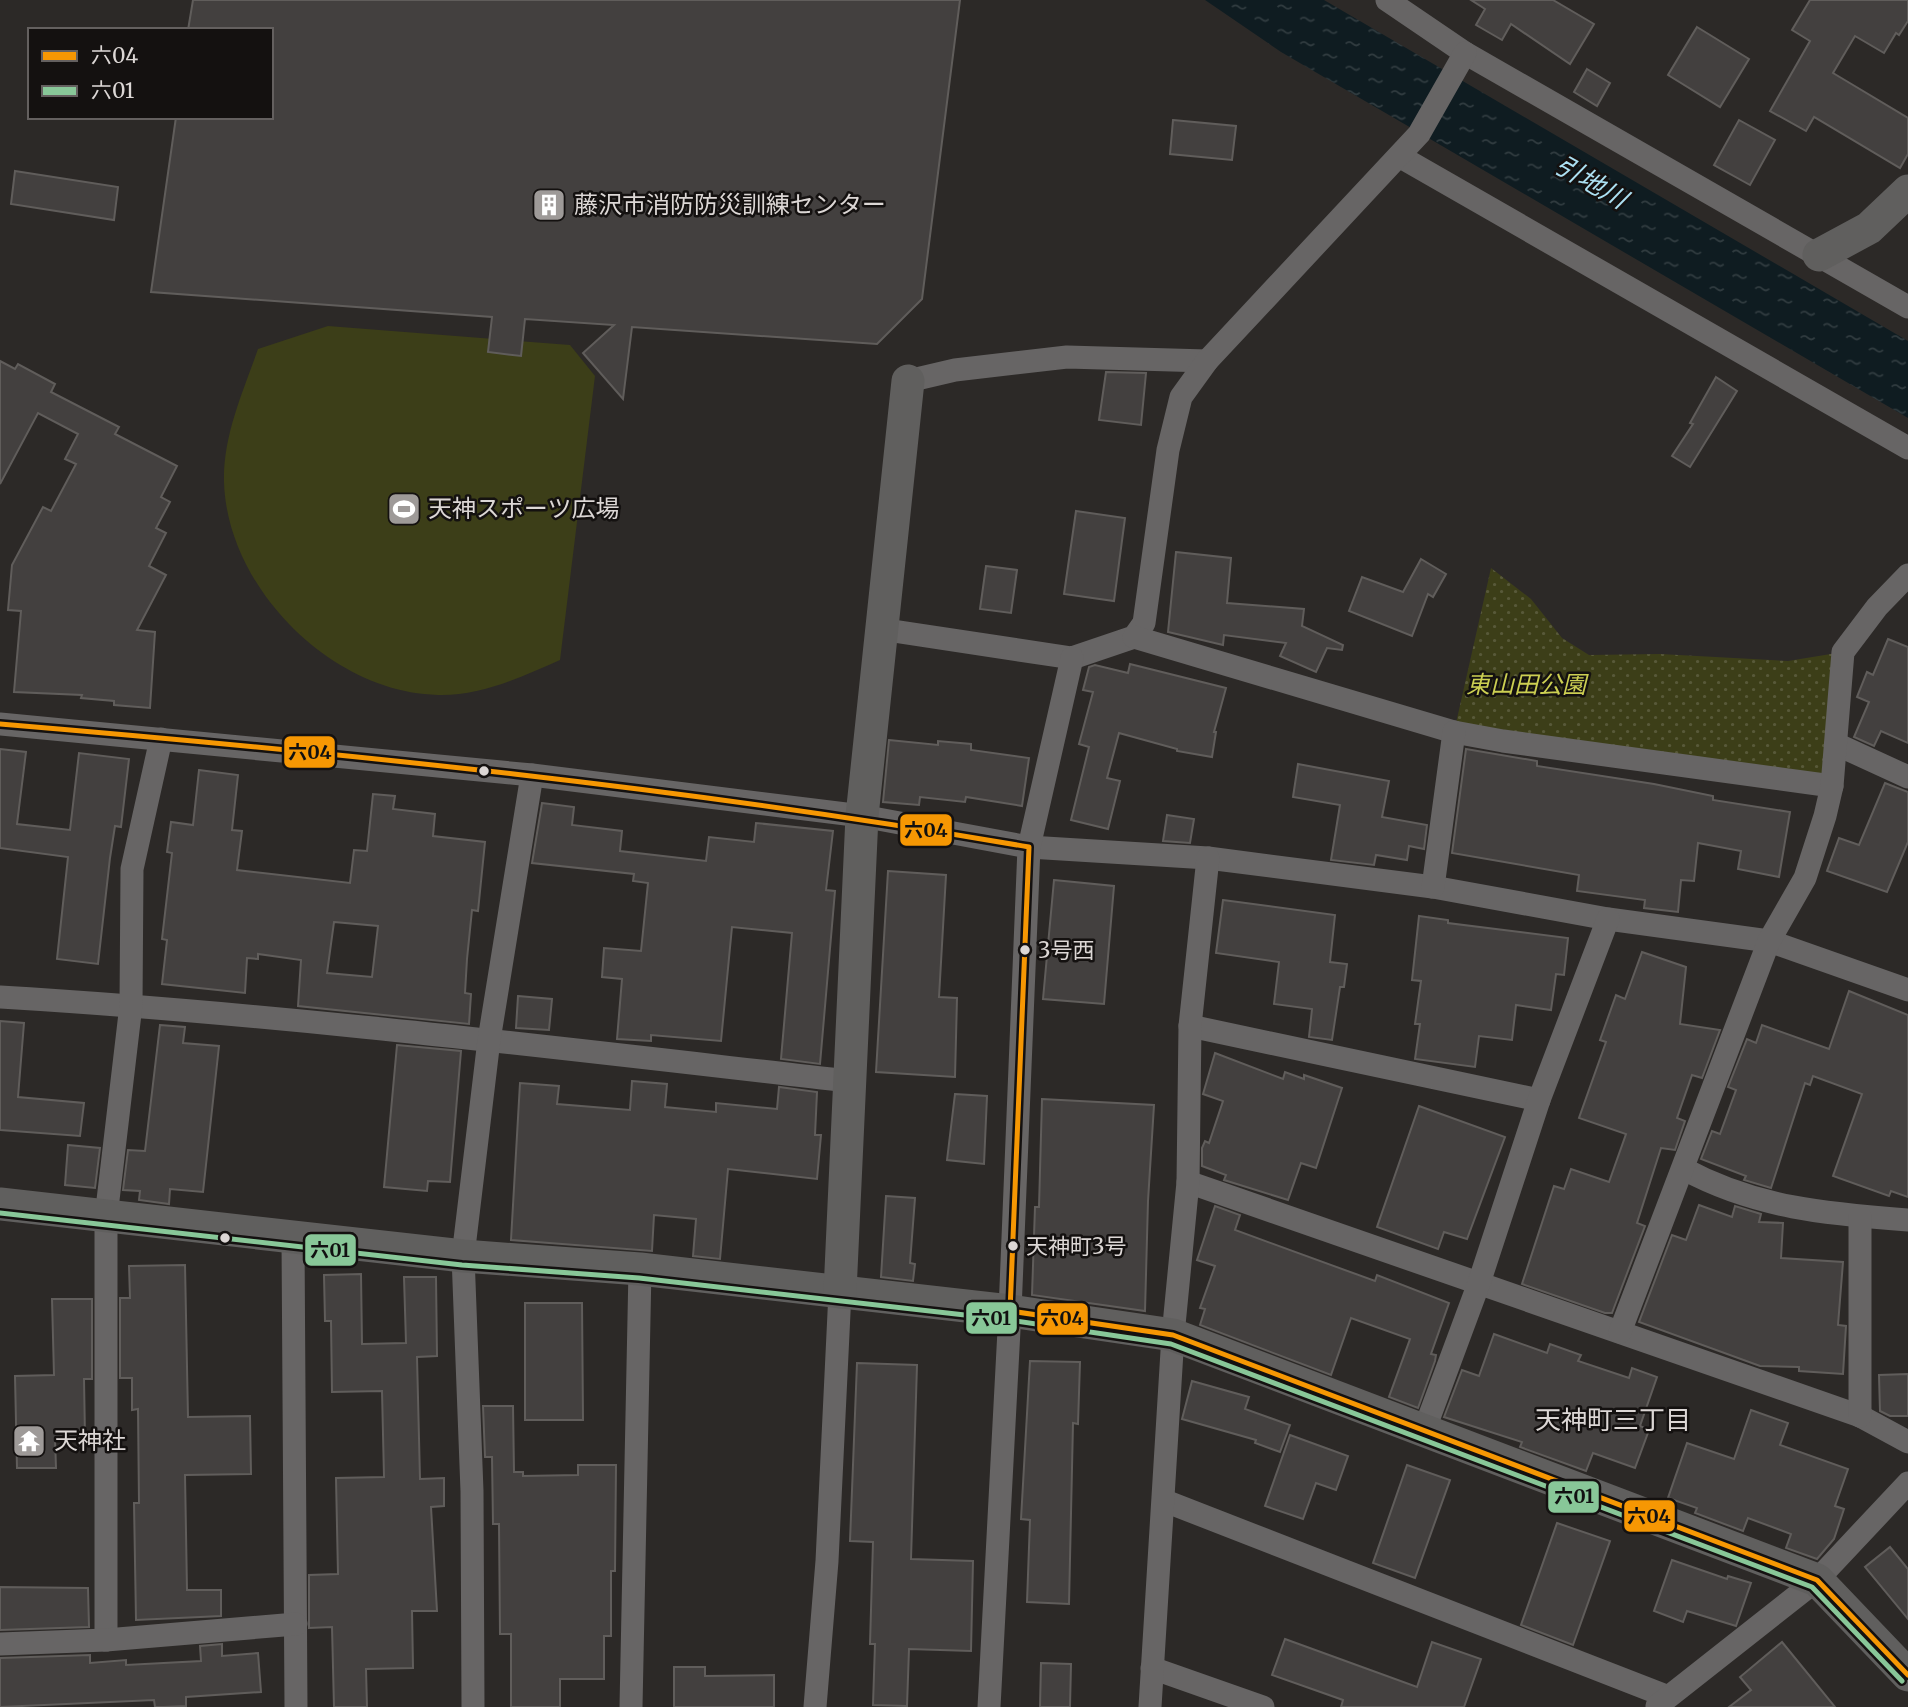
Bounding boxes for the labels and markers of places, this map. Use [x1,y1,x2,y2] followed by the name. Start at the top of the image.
[530,186,568,224] building icon: 藤沢市消防防災訓練センター
[574,189,886,220] place label: 藤沢市消防防災訓練センター
[385,490,423,528] sports icon: 天神スポーツ広場
[428,493,620,524] place label: 天神スポーツ広場
[477,764,491,778] unlabelled marker
[1038,936,1095,964] place label: 3号西
[1018,943,1032,957] marker: 3号西
[218,1231,232,1245] unlabelled marker
[1026,1232,1127,1260] place label: 天神町3号
[1006,1239,1020,1253] marker: 天神町3号
[10,1422,48,1460] temple icon: 天神社
[54,1425,126,1456] place label: 天神社

